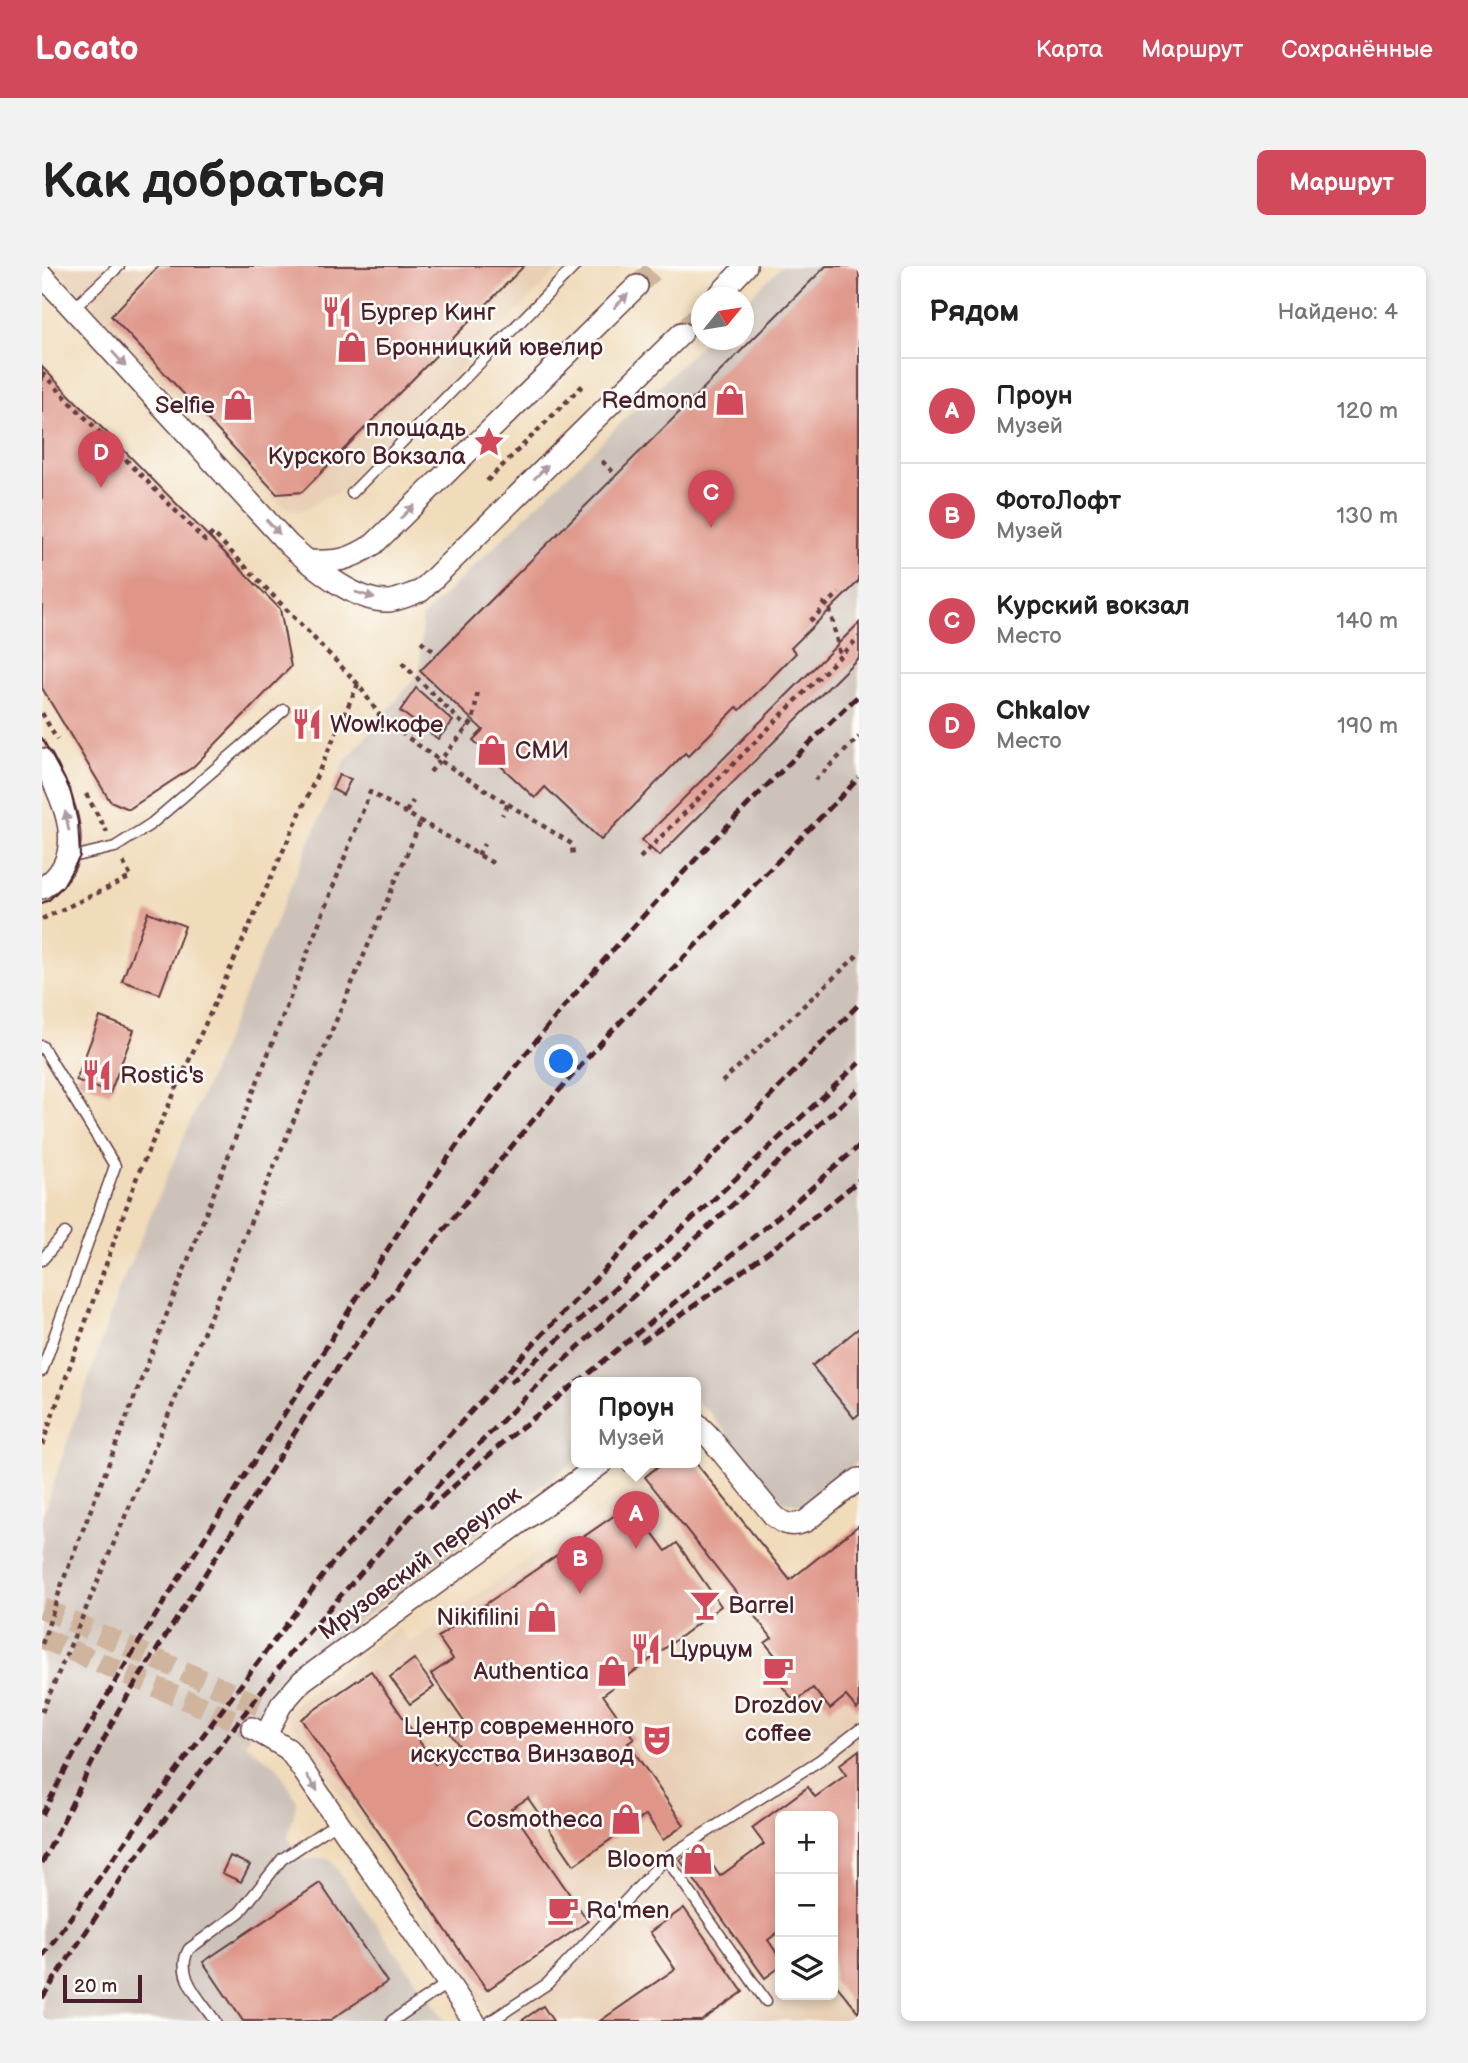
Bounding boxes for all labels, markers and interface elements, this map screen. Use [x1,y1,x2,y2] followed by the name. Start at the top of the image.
[35,29,139,69] text: Locato
[1036,35,1103,64] text: Карта
[1141,35,1243,64] text: Маршрут
[1281,35,1433,64] text: Сохранённые
[1257,150,1426,215] button: Маршрут
[42,153,386,212] text: Как добраться
[691,287,754,350] north arrow
[613,293,630,310] one-way arrow
[929,294,1019,330] text: Рядом
[320,295,354,329] restaurant icon: Бургер Кинг
[360,298,496,327] place label: Бургер Кинг
[1278,298,1398,326] text: Найдено: 4
[335,330,369,364] shop icon: Бронницкий ювелир
[375,333,604,362] place label: Бронницкий ювелир
[111,350,127,368] one-way arrow
[996,381,1073,412] text: Проун
[713,383,747,417] shop icon: Redmond
[601,386,707,415] place label: Redmond
[221,388,255,422] shop icon: Selfie
[155,391,215,420] place label: Selfie
[945,397,959,425] text: A
[1337,397,1398,425] text: 120 m
[996,412,1063,440] text: Музей
[267,414,466,471] place label: площадь Курского Вокзала
[472,425,506,459] place icon: площадь Курского Вокзала
[78,430,124,488] pin: D
[533,464,549,481] one-way arrow
[688,470,734,528] pin: C
[996,486,1121,517] text: ФотоЛофт
[944,502,960,530] text: B
[1336,502,1398,530] text: 130 m
[398,504,415,521] one-way arrow
[996,517,1063,545] text: Музей
[265,518,281,536] one-way arrow
[355,591,376,601] one-way arrow
[996,591,1190,622] text: Курский вокзал
[944,607,960,635] text: C
[1336,607,1398,635] text: 140 m
[996,622,1062,650] text: Место
[996,696,1090,727] text: Chkalov
[290,707,324,741] restaurant icon: Wow!кофе
[330,710,443,739] place label: Wow!кофе
[944,712,960,740] text: D
[1337,712,1398,740] text: 190 m
[996,727,1062,755] text: Место
[475,733,509,767] shop icon: СМИ
[515,736,569,765] place label: СМИ
[61,809,72,831] one-way arrow
[544,1044,578,1078] your location
[80,1058,114,1092] restaurant icon: Rostic's
[120,1061,204,1090] place label: Rostic's
[571,1377,701,1468] popup
[598,1393,674,1424] text: Проун
[598,1424,665,1452] text: Музей
[313,1480,527,1646] street label: Мрузовский переулок
[613,1491,659,1549] pin: A
[557,1536,603,1594] pin: B
[688,1588,722,1622] bar icon: Barrel
[728,1591,794,1620] place label: Barrel
[525,1600,559,1634] shop icon: Nikifilini
[436,1603,519,1632] place label: Nikifilini
[629,1632,663,1666] restaurant icon: Цурцум
[669,1635,753,1664] place label: Цурцум
[761,1653,795,1687] cafe icon: Drozdov coffee
[595,1654,629,1688] shop icon: Authentica
[473,1657,589,1686] place label: Authentica
[733,1691,823,1748] place label: Drozdov coffee
[404,1712,634,1769] place label: Центр современного искусства Винзавод
[640,1723,674,1757] theatre icon: Центр современного искусства Винзавод
[306,1773,319,1793] one-way arrow
[609,1802,643,1836] shop icon: Cosmotheca
[466,1805,603,1834] place label: Cosmotheca
[775,1811,838,2000] map controls
[775,1811,838,1874] button: +
[681,1842,715,1876] shop icon: Bloom
[606,1845,675,1874] place label: Bloom
[775,1874,838,1937] button: −
[546,1893,580,1927] cafe icon: Ra'men
[586,1896,670,1925] place label: Ra'men
[775,1937,838,2000] button: layers
[63,1972,142,2004] scale bar
[74,1975,117,1998] text: 20 m

